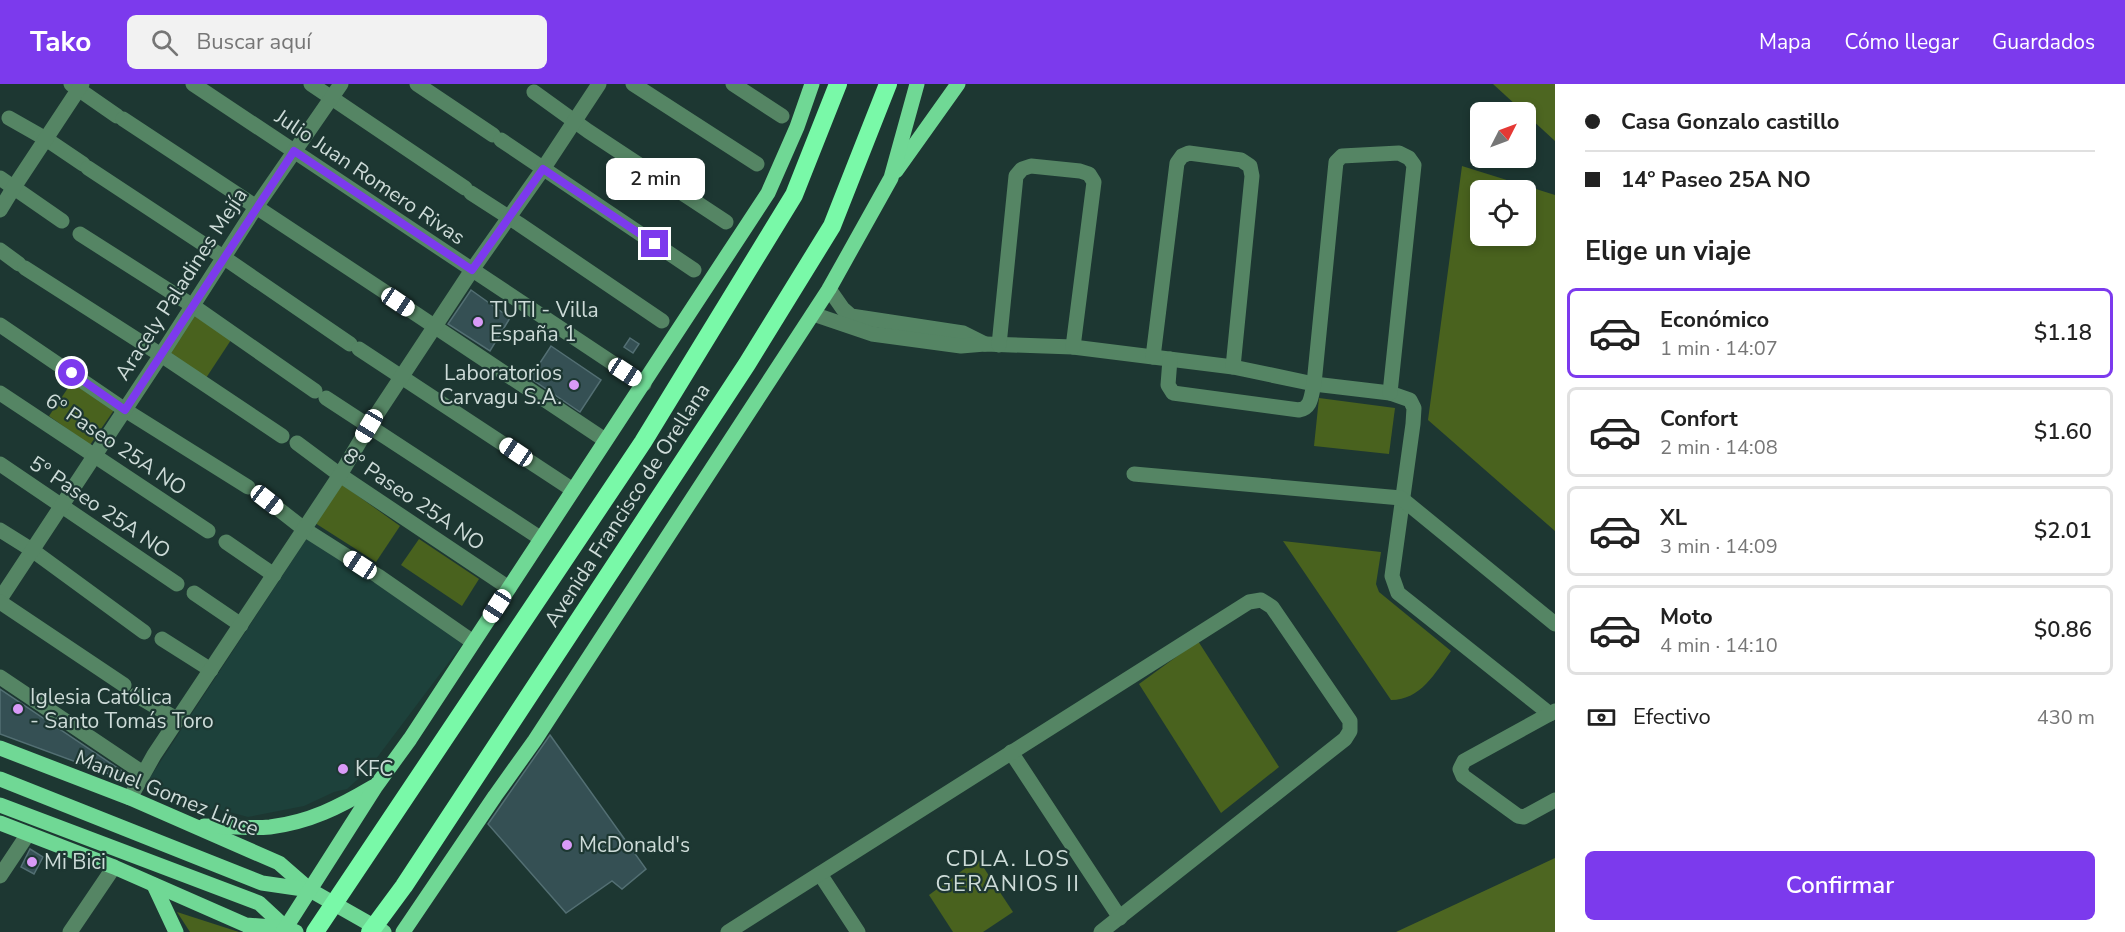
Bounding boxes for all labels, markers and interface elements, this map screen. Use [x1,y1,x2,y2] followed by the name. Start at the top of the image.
[127,15,547,69] search box
[30,23,91,61] text: Tako
[148,26,181,59] icon: search
[196,27,311,57] text: Buscar aquí
[1759,28,1811,56] text: Mapa
[1844,28,1959,56] text: Cómo llegar
[1992,28,2095,56] text: Guardados
[269,102,471,251] street label: Julio Juan Romero Rivas
[1470,102,1536,168] north arrow
[1470,102,1536,246] map controls
[1621,107,1840,137] text: Casa Gonzalo castillo
[606,157,704,199] callout: 2 min
[630,165,681,192] text: 2 min
[1621,165,1811,195] text: 14º Paseo 25A NO
[1470,180,1536,246] button: locate
[108,183,254,385] street label: Aracely Paladines Mejía
[641,230,668,257] route end
[1585,233,1751,270] text: Elige un viaje
[378,284,418,320] car
[490,296,599,348] place label: TUTI - Villa España 1
[1660,305,1769,335] text: Económico
[1588,306,1642,360] icon: car
[471,315,485,329] marker: TUTI - Villa España 1
[2034,318,2092,348] text: $1.18
[1660,335,1778,362] text: 1 min · 14:07
[605,355,645,389] car
[58,359,85,386] route start
[439,359,562,411] place label: Laboratorios Carvagu S.A.
[538,378,716,632] street label: Avenida Francisco de Orellana
[567,378,581,392] marker: Laboratorios Carvagu S.A.
[40,386,192,502] street label: 6º Paseo 25A NO
[1660,404,1738,434] text: Confort
[1588,405,1642,459] icon: car
[352,406,386,446] car
[2034,417,2092,447] text: $1.60
[496,434,536,470] car
[1660,434,1778,461] text: 2 min · 14:08
[338,441,490,557] street label: 8º Paseo 25A NO
[24,449,176,565] street label: 5º Paseo 25A NO
[247,482,287,518] car
[1660,503,1687,533] text: XL
[1588,504,1642,558] icon: car
[2034,516,2092,546] text: $2.01
[1660,533,1778,560] text: 3 min · 14:09
[340,548,380,582] car
[480,586,514,626] car
[1660,602,1713,632] text: Moto
[1588,603,1642,657] icon: car
[2034,615,2092,645] text: $0.86
[1660,632,1778,659] text: 4 min · 14:10
[30,683,214,735] place label: Iglesia Católica - Santo Tomás Toro
[1585,701,1618,734] icon: cash
[11,702,25,716] marker: Iglesia Católica - Santo Tomás Toro
[1633,702,1711,732] text: Efectivo
[2037,704,2095,731] text: 430 m
[71,743,263,843] street label: Manuel Gomez Lince
[355,755,393,783] place label: KFC
[336,762,350,776] marker: KFC
[579,831,690,859] place label: McDonald's
[560,838,574,852] marker: McDonald's
[935,844,1081,899] district label: CDLA. LOS GERANIOS II
[44,848,106,876] place label: Mi Bici
[1585,851,2095,920] button: Confirmar
[25,855,39,869] marker: Mi Bici

